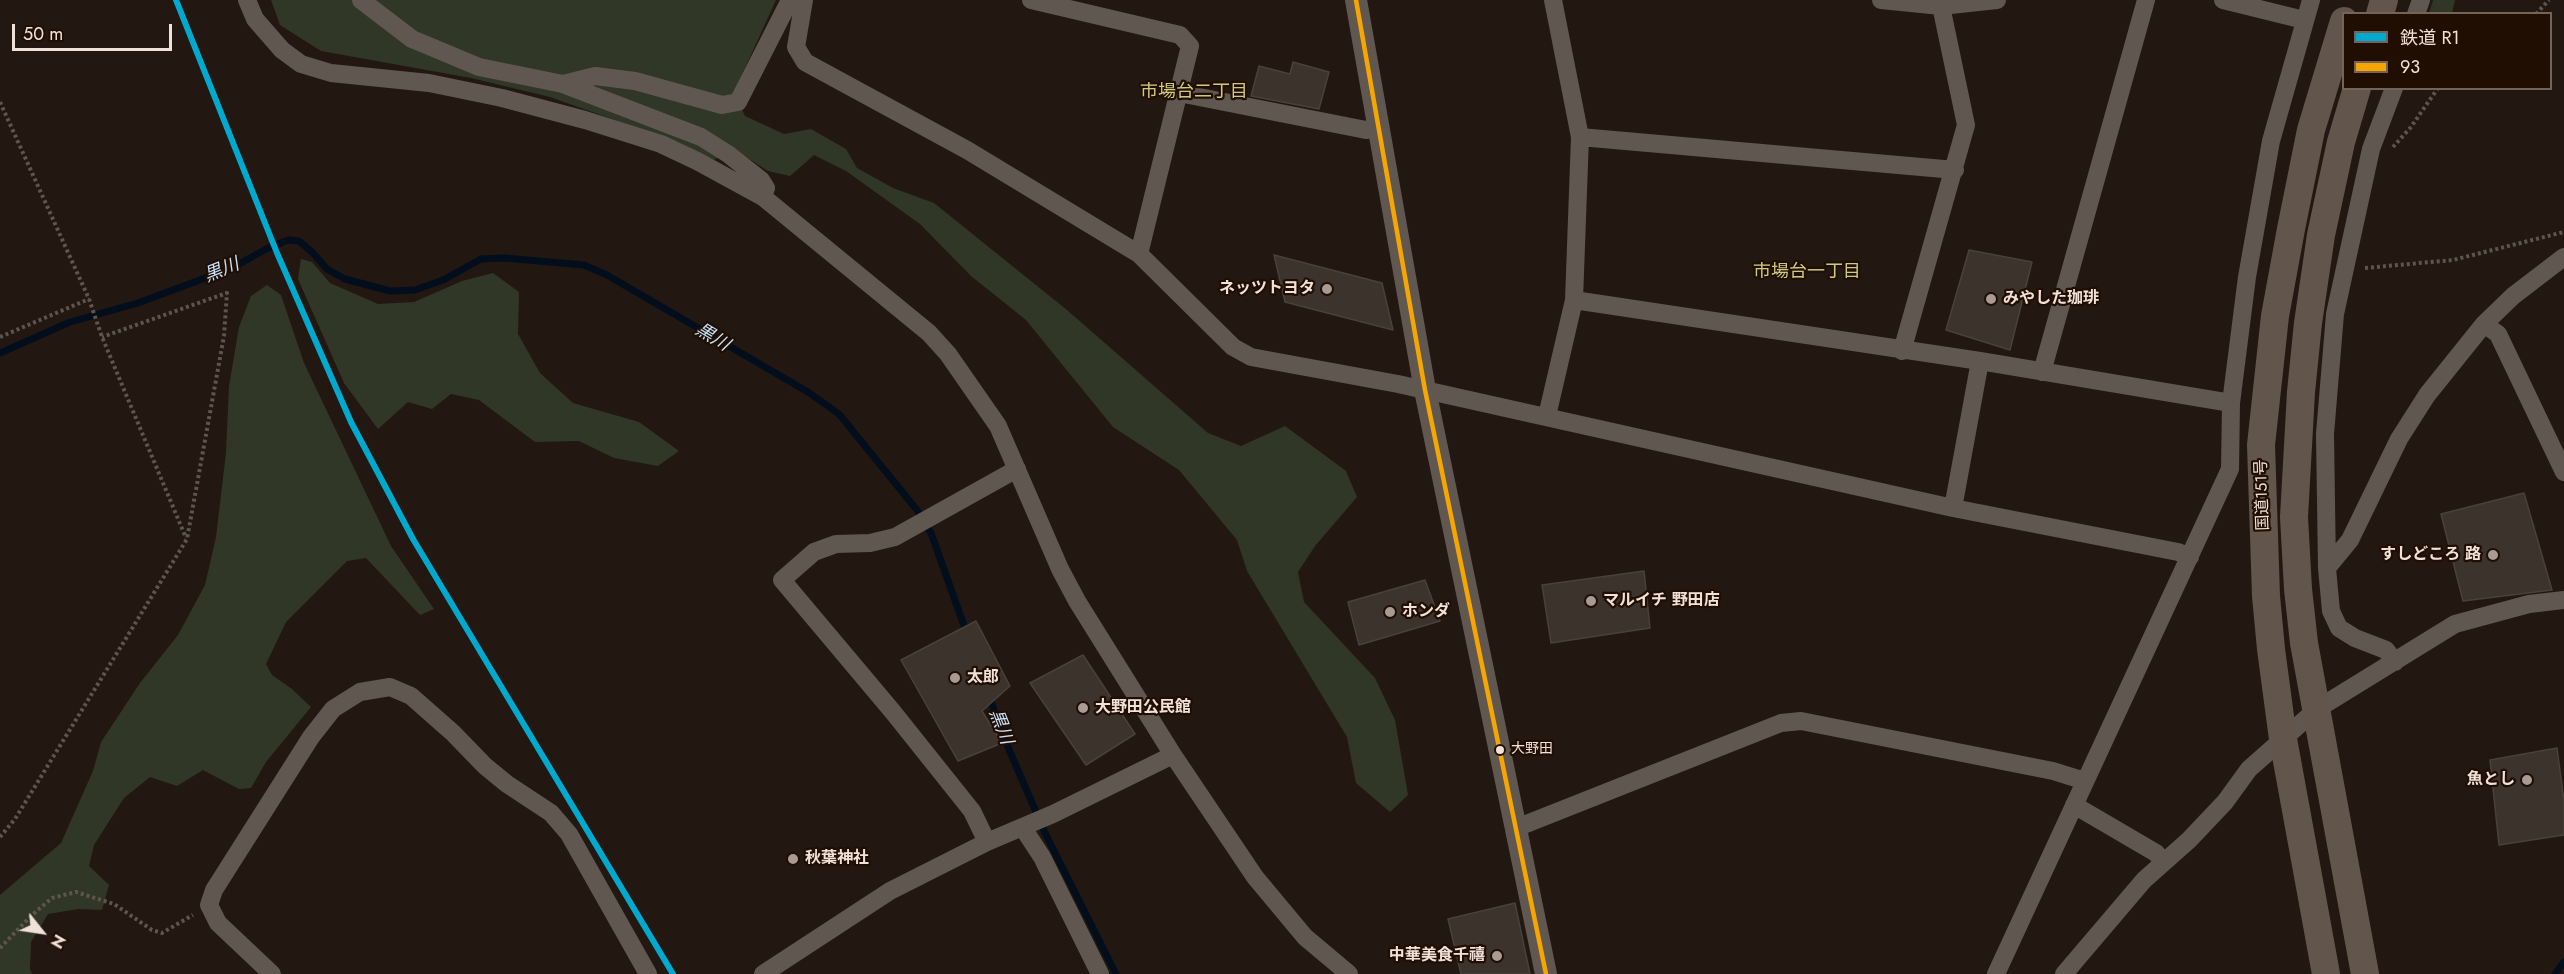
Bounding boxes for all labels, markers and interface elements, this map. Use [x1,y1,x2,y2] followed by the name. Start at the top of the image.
[15,12,176,50] scale bar
[2342,12,2552,90] legend
[23,21,63,47] text: 50 m
[2400,25,2460,51] text: 鉄道 R1
[2400,54,2420,80] text: 93
[1140,82,1248,104] district label: 市場台二丁目
[201,254,243,288] water label: 黒川
[1753,262,1861,284] district label: 市場台一丁目
[1219,279,1315,299] place label: ネッツトヨタ
[1320,282,1334,296] marker: ネッツトヨタ
[2003,289,2099,309] place label: みやした珈琲
[1984,292,1998,306] marker: みやした珈琲
[691,319,733,357] water label: 黒川
[2252,459,2274,531] street label: 国道151号
[2380,545,2481,565] place label: すしどころ 路
[2486,548,2500,562] marker: すしどころ 路
[1603,591,1720,611] place label: マルイチ 野田店
[1584,594,1598,608] marker: マルイチ 野田店
[1402,602,1450,622] place label: ホンダ
[1383,605,1397,619] marker: ホンダ
[967,668,999,688] place label: 太郎
[948,671,962,685] marker: 太郎
[1095,698,1191,718] place label: 大野田公民館
[1076,701,1090,715] marker: 大野田公民館
[983,706,1017,748] water label: 黒川
[1511,742,1553,758] place label: 大野田
[1494,744,1506,756] marker: 大野田
[2467,770,2515,790] place label: 魚とし
[2520,773,2534,787] marker: 魚とし
[805,849,869,869] place label: 秋葉神社
[786,852,800,866] marker: 秋葉神社
[12,902,72,962] north arrow
[45,930,71,953] text: N
[1389,946,1485,966] place label: 中華美食千禧
[1490,949,1504,963] marker: 中華美食千禧

